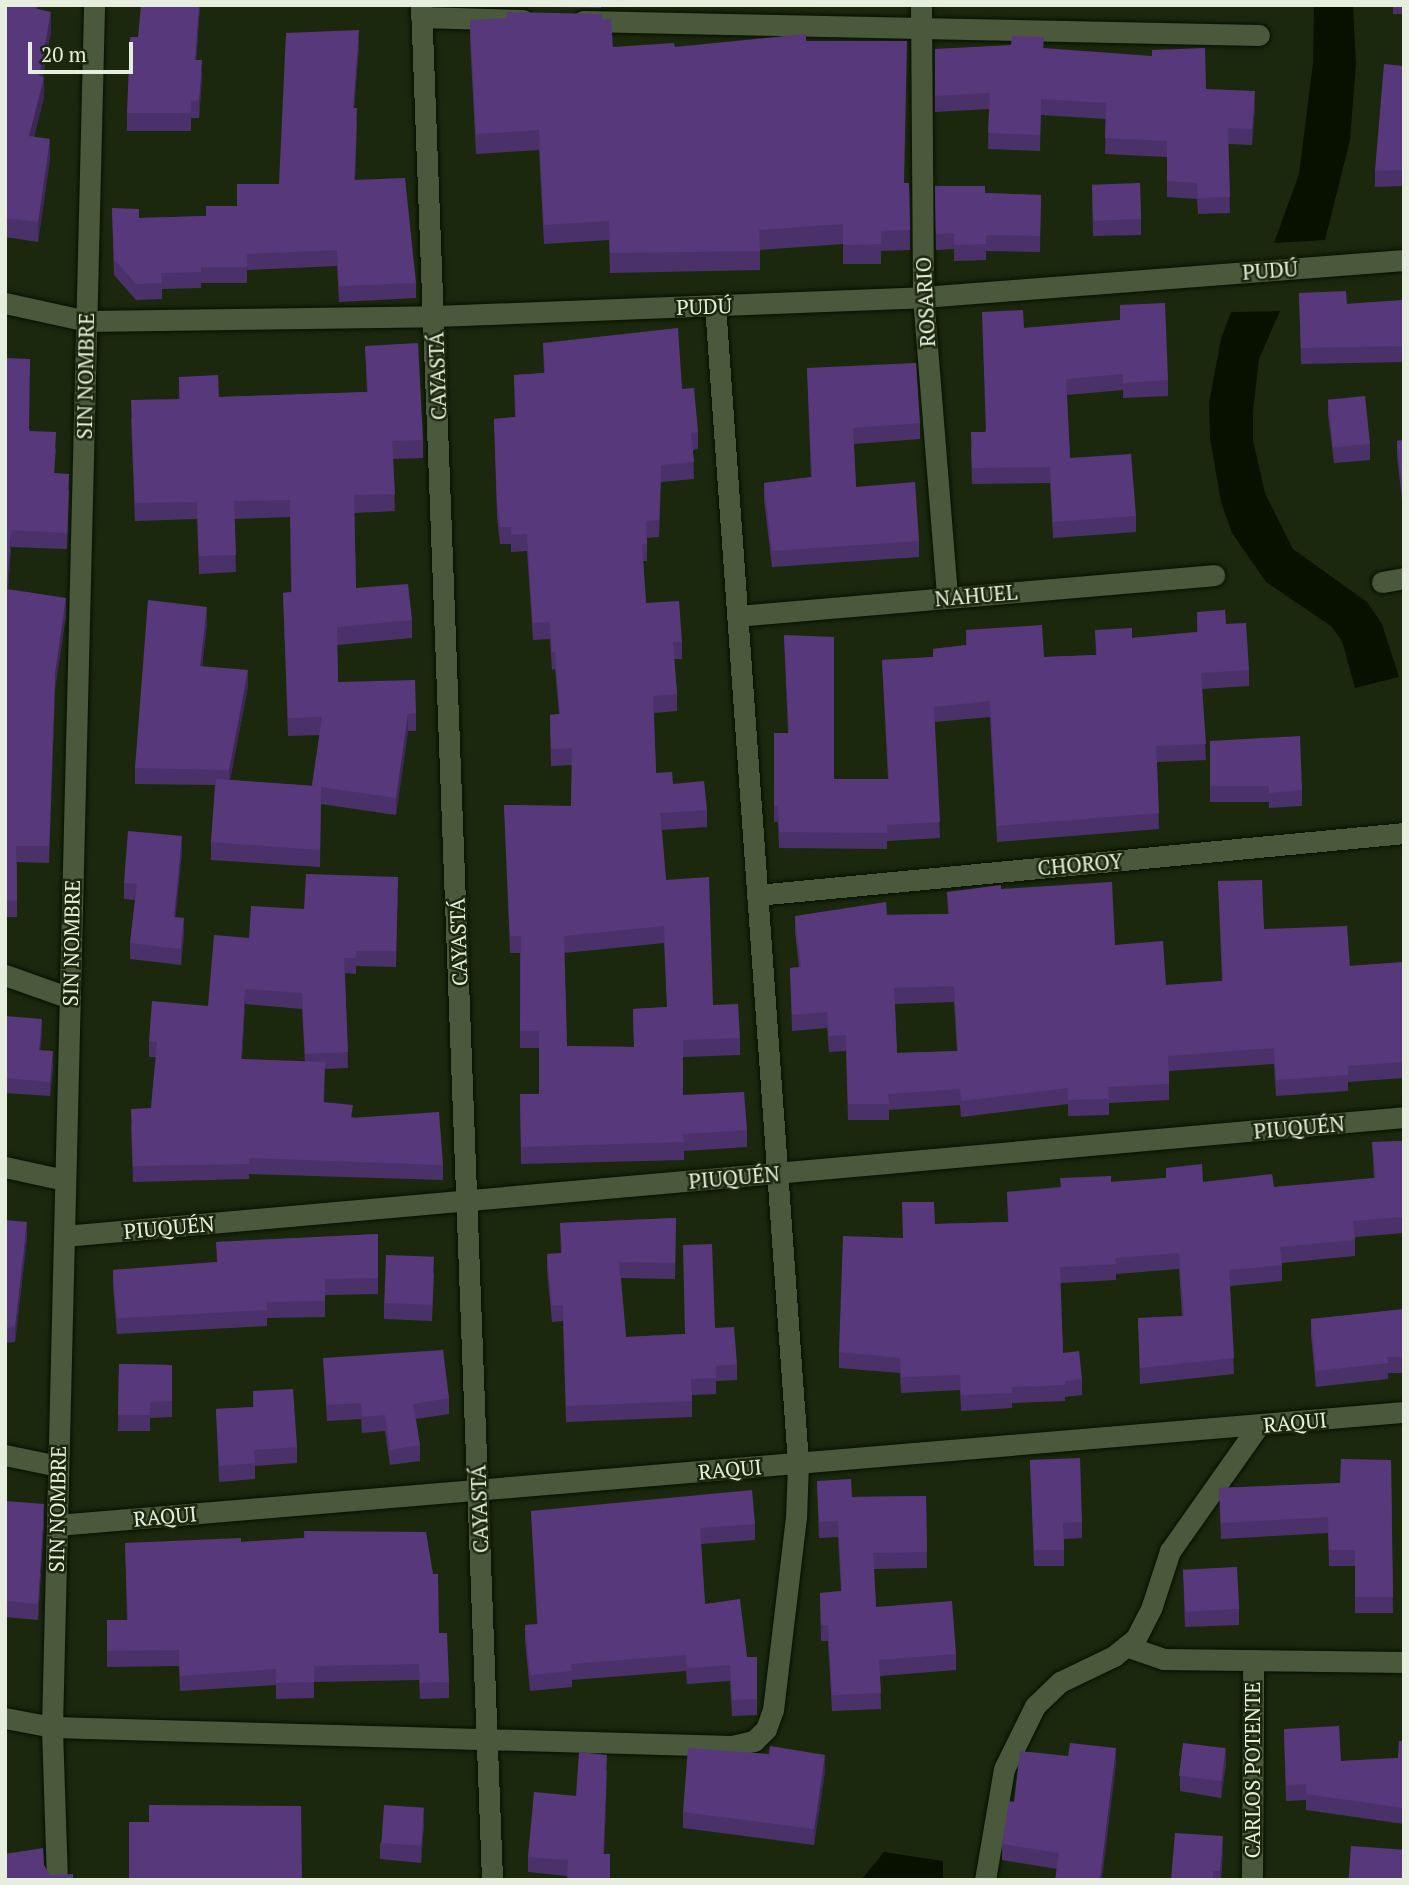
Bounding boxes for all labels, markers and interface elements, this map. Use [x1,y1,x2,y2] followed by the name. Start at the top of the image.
[32,28,136,72] scale bar
[41,40,87,68] text: 20 m
[1241,255,1299,285] street label: PUDÚ
[910,256,940,348] street label: ROSARIO
[676,292,732,320] street label: PUDÚ
[71,312,99,440] street label: SIN NOMBRE
[423,331,451,421] street label: CAYASTÁ
[934,579,1018,611] street label: NAHUEL
[1036,848,1124,880] street label: CHOROY
[57,879,85,1007] street label: SIN NOMBRE
[444,897,472,987] street label: CAYASTÁ
[1252,1110,1346,1144] street label: PIUQUÉN
[687,1160,781,1194] street label: PIUQUÉN
[122,1210,216,1244] street label: PIUQUÉN
[1262,1407,1328,1437] street label: RAQUI
[43,1445,71,1573] street label: SIN NOMBRE
[697,1454,763,1484] street label: RAQUI
[465,1464,493,1554] street label: CAYASTÁ
[132,1501,198,1531] street label: RAQUI
[1239,1682,1265,1858] street label: CARLOS POTENTE

